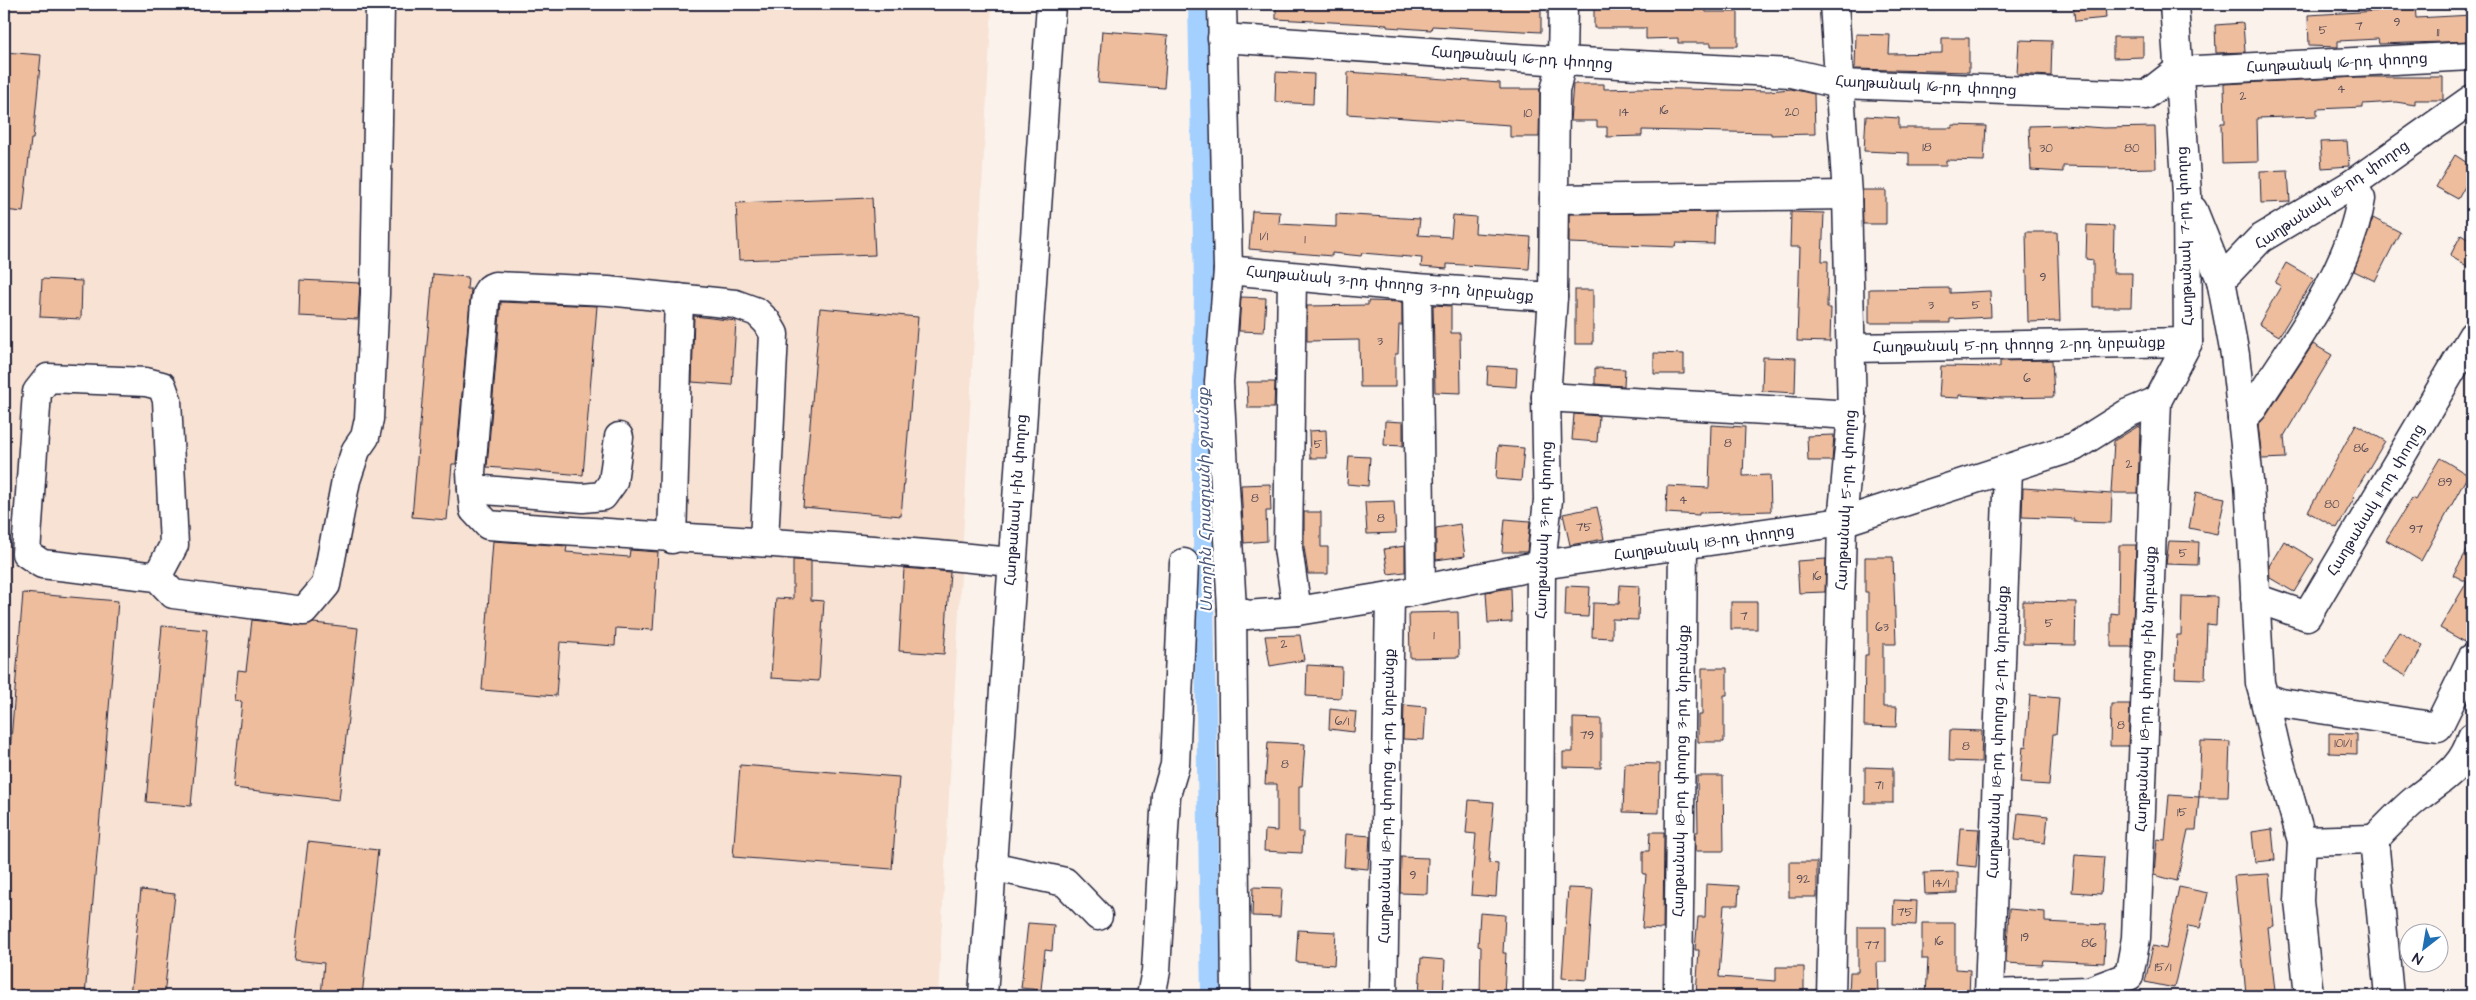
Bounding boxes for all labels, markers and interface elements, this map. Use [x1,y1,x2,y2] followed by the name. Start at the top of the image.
[2394,14,2401,31] house number: 9
[2355,18,2363,35] house number: 7
[2319,22,2328,39] house number: 5
[2436,24,2440,41] house number: 11
[1431,41,1613,75] street label: Հաղթանակ 16-րդ փողոց
[2246,48,2428,78] street label: Հաղթանակ 16-րդ փողոց
[1835,71,2017,101] street label: Հաղթանակ 16-րդ փողոց
[2337,81,2345,98] house number: 4
[2240,88,2247,105] house number: 2
[1659,102,1669,119] house number: 16
[1619,104,1629,121] house number: 14
[1785,104,1800,121] house number: 20
[1523,105,1533,122] house number: 10
[2251,135,2413,255] street label: Հաղթանակ 18-րդ փողոց
[1922,139,1932,156] house number: 18
[2039,140,2053,157] house number: 30
[2124,140,2140,157] house number: 80
[2171,146,2199,326] street label: Հաղթանակ 7-րդ փողոց
[1260,228,1269,245] house number: 1/1
[1304,231,1306,248] house number: 1
[1245,261,1535,307] street label: Հաղթանակ 3-րդ փողոց 3-րդ նրբանցք
[2040,269,2047,286] house number: 9
[1928,297,1934,314] house number: 3
[1972,297,1981,314] house number: 5
[1873,332,2165,358] street label: Հաղթանակ 5-րդ փողոց 2-րդ նրբանցք
[1377,333,1383,350] house number: 3
[2023,370,2031,387] house number: 6
[1192,386,1218,613] water label: Ստորին Հրազդանի ջրանցք
[1831,409,1861,591] street label: Հաղթանակ 5-րդ փողոց
[1000,414,1032,586] street label: Հաղթանակ 1-ին փողոց
[2322,420,2430,580] street label: Հաղթանակ 11-րդ փողոց
[1724,435,1732,452] house number: 8
[1314,436,1323,453] house number: 5
[2353,440,2369,457] house number: 86
[1530,441,1558,619] street label: Հաղթանակ 3-րդ փողոց
[2126,456,2133,473] house number: 2
[2438,474,2452,491] house number: 89
[1251,490,1259,507] house number: 8
[1679,492,1687,509] house number: 4
[2324,496,2340,513] house number: 80
[1377,510,1385,527] house number: 8
[1576,519,1592,536] house number: 75
[1612,520,1796,566] street label: Հաղթանակ 18-րդ փողոց
[2409,521,2424,538] house number: 97
[2179,545,2188,562] house number: 5
[2131,546,2161,832] street label: Հաղթանակ 18-րդ փողոց 1-ին նրբանցք
[1812,568,1822,585] house number: 16
[1982,585,2014,879] street label: Հաղթանակ 18-րդ փողոց 2-րդ նրբանցք
[1740,608,1748,625] house number: 7
[2045,615,2054,632] house number: 5
[1875,619,1889,636] house number: 63
[1668,624,1694,917] street label: Հաղթանակ 18-րդ փողոց 3-րդ նրբանցք
[1433,627,1435,644] house number: 1
[1281,636,1288,653] house number: 2
[1374,648,1400,944] street label: Հաղթանակ 18-րդ փողոց 4-րդ նրբանցք
[1335,713,1350,730] house number: 6/1
[2117,717,2125,734] house number: 8
[1580,727,1594,744] house number: 79
[2334,735,2352,752] house number: 101/1
[1962,738,1970,755] house number: 8
[1281,756,1289,773] house number: 8
[1875,777,1884,794] house number: 71
[2177,804,2188,821] house number: 15
[1410,867,1417,884] house number: 9
[1796,871,1810,888] house number: 92
[1933,875,1950,892] house number: 14/1
[1897,904,1913,921] house number: 75
[2398,922,2448,972] north arrow
[2021,929,2029,946] house number: 19
[1934,933,1944,950] house number: 16
[2081,935,2097,952] house number: 86
[1865,937,1880,954] house number: 77
[2409,947,2427,969] text: N
[2154,959,2172,976] house number: 15/1

